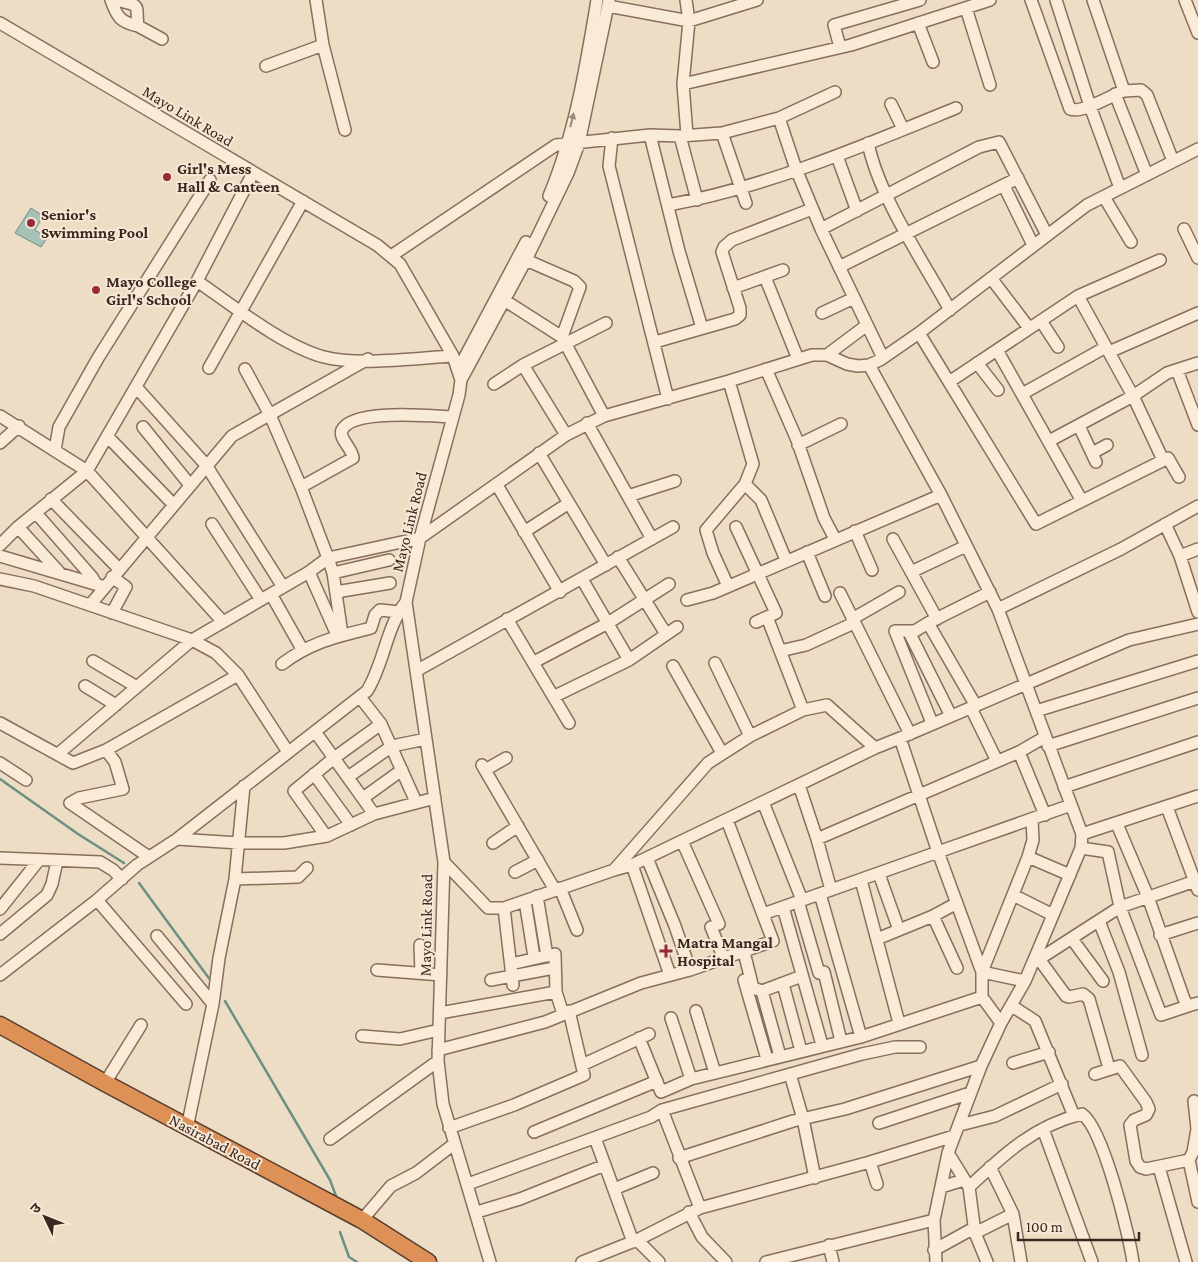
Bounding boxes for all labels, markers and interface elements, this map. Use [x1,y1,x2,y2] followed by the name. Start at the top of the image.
[139,82,237,151] street label: Mayo Link Road
[569,113,577,128] one-way arrow
[177,160,280,195] place label: Girl's Mess Hall & Canteen
[161,171,173,183] marker: Girl's Mess Hall & Canteen
[41,206,149,241] place label: Senior's Swimming Pool
[25,217,37,229] marker: Senior's Swimming Pool
[106,273,197,308] place label: Mayo College Girl's School
[90,284,102,296] marker: Mayo College Girl's School
[388,470,431,574] street label: Mayo Link Road
[417,873,436,976] street label: Mayo Link Road
[677,934,773,969] place label: Matra Mangal Hospital
[659,944,673,958] marker: Matra Mangal Hospital
[167,1111,264,1173] street label: Nasirabad Road
[20,1192,70,1242] north arrow
[27,1199,45,1217] text: उ
[1018,1210,1139,1242] scale bar
[1026,1219,1063,1235] text: 100 m

